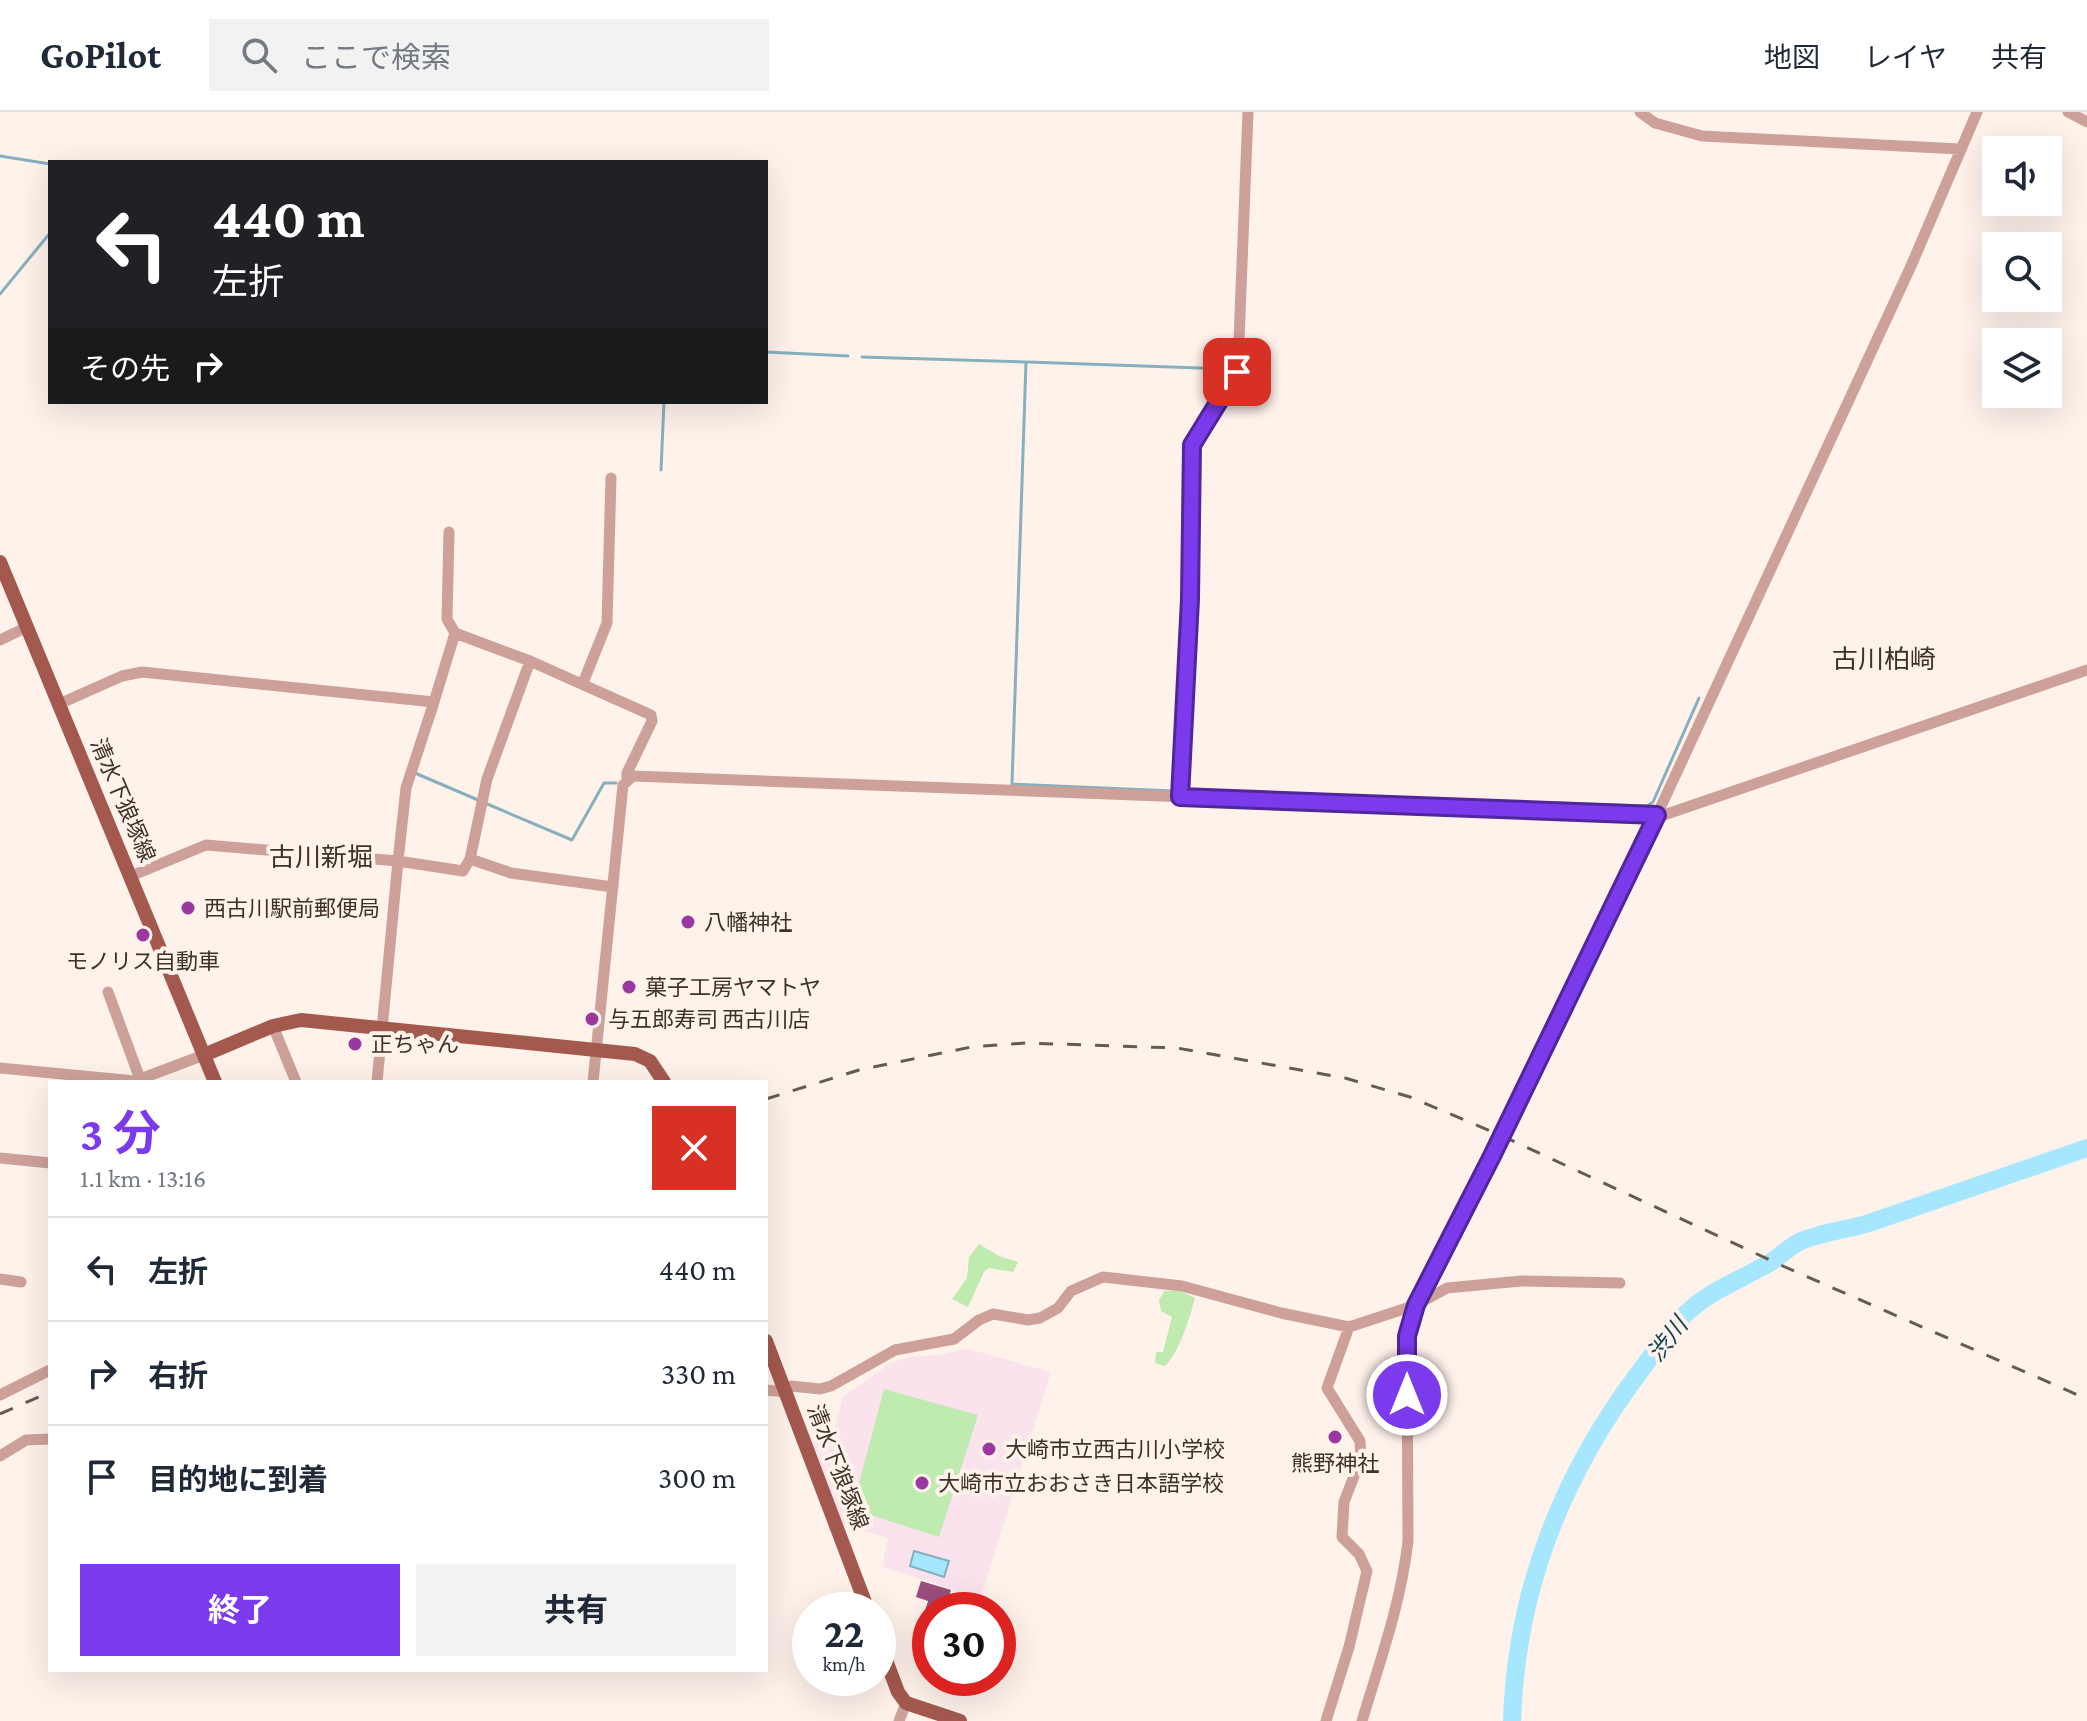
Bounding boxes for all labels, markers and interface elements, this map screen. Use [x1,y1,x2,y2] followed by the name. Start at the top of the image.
[209,19,769,91] search box
[237,33,281,77] icon: search
[40,34,161,76] text: GoPilot
[301,41,451,74] text: ここで検索
[1764,42,1820,73] text: 地図
[1864,42,1947,73] text: レイヤ
[1991,42,2047,73] text: 共有
[1982,136,2062,408] map controls
[1982,136,2062,216] button: sound
[212,187,365,249] text: 440 m
[80,192,184,296] icon: left
[1982,232,2062,312] button: search
[212,262,284,302] text: 左折
[1982,328,2062,408] button: layers
[1203,338,1271,406] pin
[186,344,230,388] icon: right
[1215,350,1259,394] icon: arrive
[80,352,170,385] text: その先
[1832,645,1936,674] district label: 古川柏崎
[86,734,160,866] street label: 清水下狼塚線
[269,843,373,872] district label: 古川新堀
[204,896,380,921] place label: 西古川駅前郵便局
[179,899,197,917] marker: 西古川駅前郵便局
[704,910,792,935] place label: 八幡神社
[679,913,697,931] marker: 八幡神社
[134,926,152,944] marker: モノリス自動車
[66,949,220,974] place label: モノリス自動車
[645,975,821,1000] place label: 菓子工房ヤマトヤ
[620,978,638,996] marker: 菓子工房ヤマトヤ
[608,1007,810,1032] place label: 与五郎寿司 西古川店
[583,1010,601,1028] marker: 与五郎寿司 西古川店
[371,1032,459,1057] place label: 正ちゃん
[346,1035,364,1053] marker: 正ちゃん
[652,1106,736,1190] button: close
[80,1107,161,1160] text: 3 分
[80,1164,206,1193] text: 1.1 km · 13:16
[80,1247,124,1291] icon: left
[659,1253,736,1286] text: 440 m
[148,1255,208,1288] text: 左折
[1642,1309,1694,1366] water label: 渋川
[80,1351,124,1395] icon: right
[1365,1353,1449,1437] position arrow
[661,1357,736,1390] text: 330 m
[148,1359,208,1392] text: 右折
[803,1401,873,1533] street label: 清水下狼塚線
[1326,1428,1344,1446] marker: 熊野神社
[1005,1437,1225,1462] place label: 大崎市立西古川小学校
[980,1440,998,1458] marker: 大崎市立西古川小学校
[1291,1451,1379,1476] place label: 熊野神社
[80,1455,124,1499] icon: arrive
[658,1461,736,1494] text: 300 m
[148,1463,328,1496] text: 目的地に到着
[938,1471,1224,1496] place label: 大崎市立おおさき日本語学校
[913,1474,931,1492] marker: 大崎市立おおさき日本語学校
[80,1564,400,1656] button: 終了
[416,1564,736,1656] button: 共有
[912,1592,1016,1696] speed limit sign: 30
[824,1611,864,1656] text: 22
[822,1653,866,1675] text: km/h

